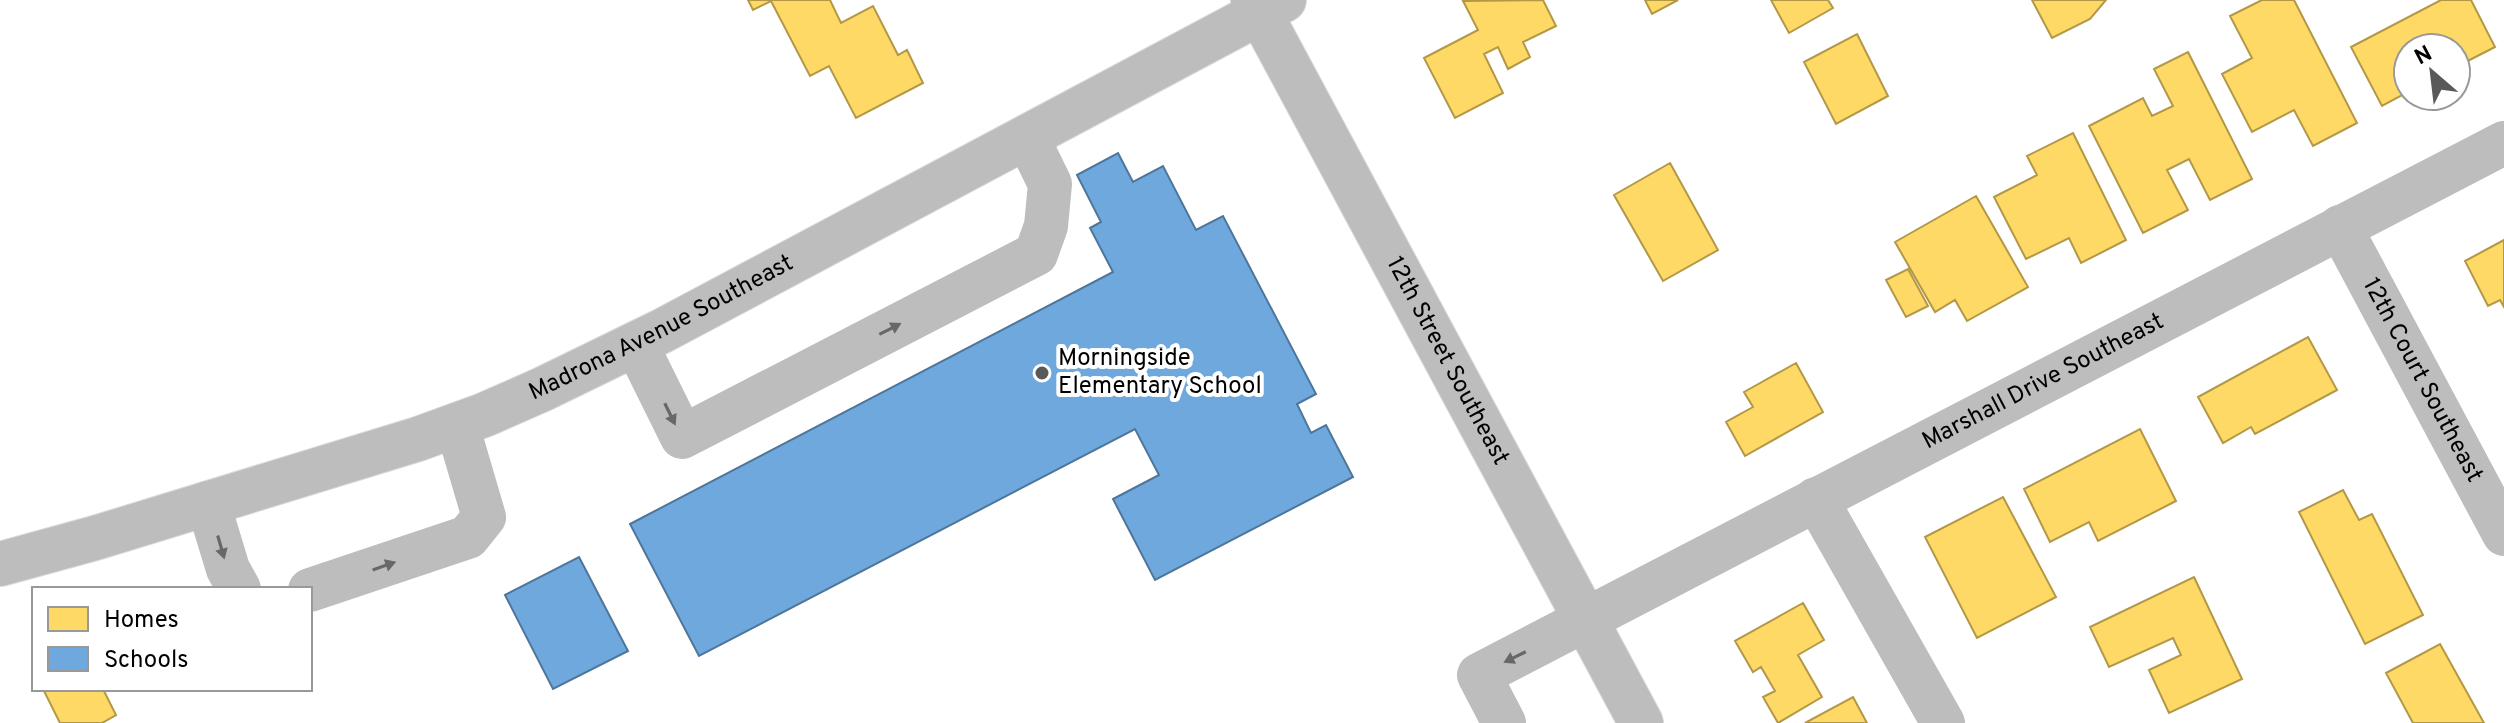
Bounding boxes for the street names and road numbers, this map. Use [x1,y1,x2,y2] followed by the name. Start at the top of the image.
[525,249,799,408] street label: Madrona Avenue Southeast
[1379,252,1515,471] street label: 12th Street Southeast
[2355,273,2489,488] street label: 12th Court Southeast
[1918,307,2169,457] street label: Marshall Drive Southeast

